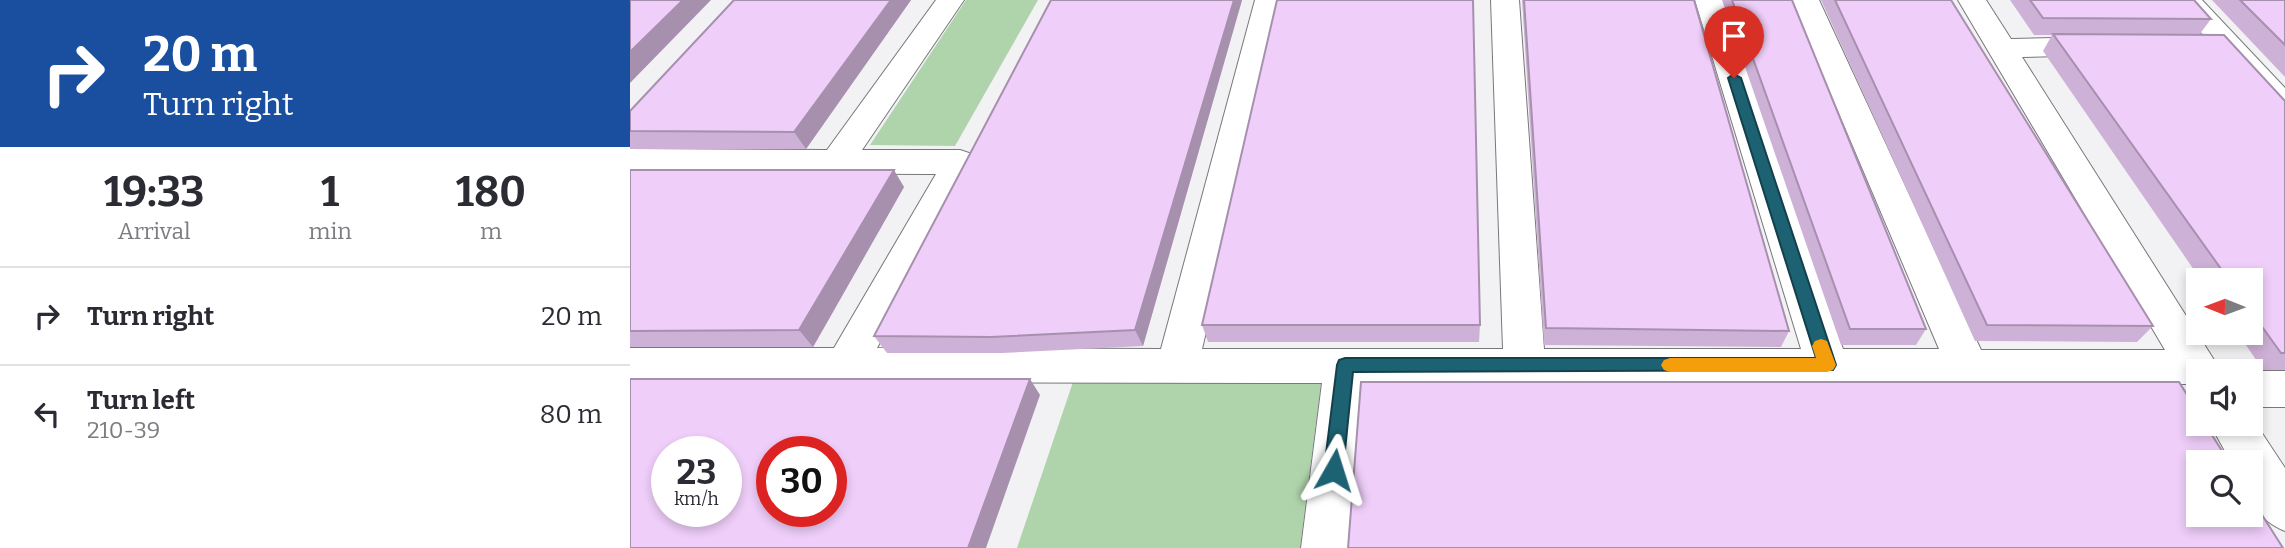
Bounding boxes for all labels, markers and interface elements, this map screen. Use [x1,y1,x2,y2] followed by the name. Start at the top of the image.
[1704,6,1764,78] pin
[1715,17,1753,55] icon: arrive
[143,25,257,84] text: 20 m
[28,28,119,119] icon: right
[143,85,294,123] text: Turn right
[104,167,204,217] text: 19:33
[321,167,339,217] text: 1
[456,167,526,217] text: 180
[118,217,191,245] text: Arrival
[308,217,352,245] text: min
[480,217,502,245] text: m
[2186,268,2263,345] north arrow
[2186,268,2263,527] map controls
[28,297,66,335] icon: right
[87,301,214,332] text: Turn right
[541,301,602,332] text: 20 m
[2186,359,2263,436] button: sound
[87,385,195,416] text: Turn left
[28,395,66,433] icon: left
[540,399,602,430] text: 80 m
[87,416,160,444] text: 210-39
[1297,433,1371,507] position arrow
[756,436,847,527] speed limit sign: 30
[2186,450,2263,527] button: search
[677,451,716,493] text: 23
[674,488,719,510] text: km/h

